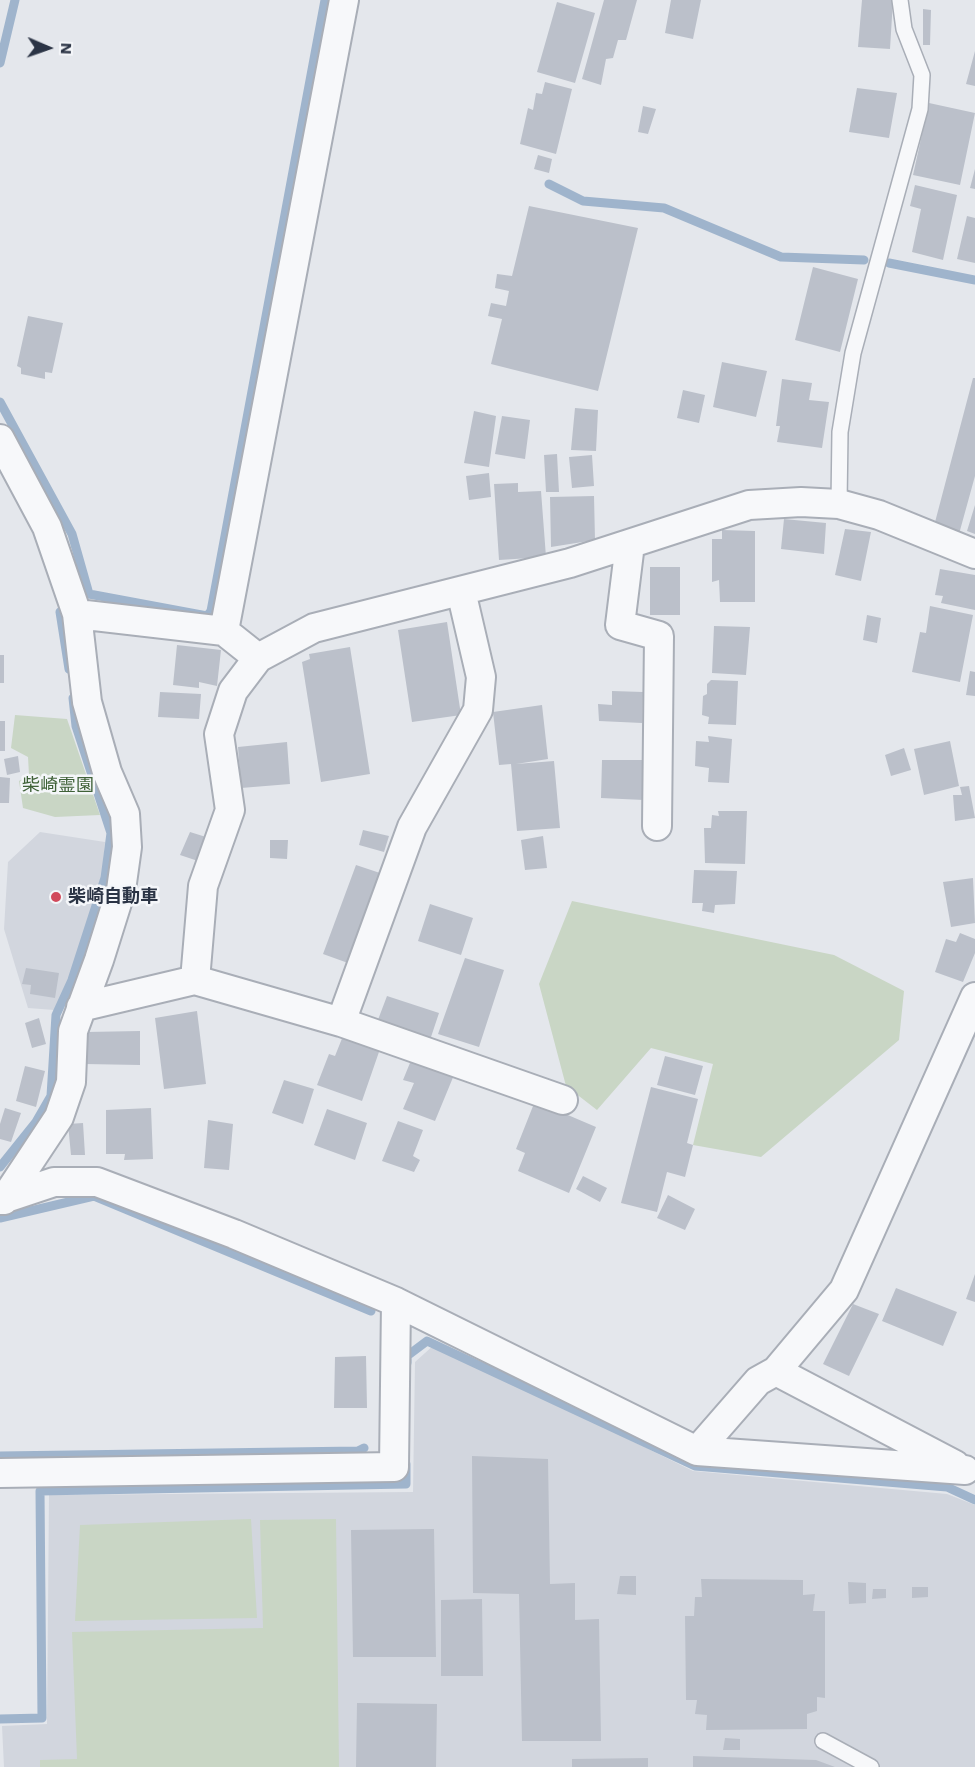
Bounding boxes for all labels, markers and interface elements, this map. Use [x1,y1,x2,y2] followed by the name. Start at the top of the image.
[18,18,78,78] north arrow
[57,42,76,55] text: N
[22,775,94,797] park label: 柴崎霊園
[68,886,158,908] place label: 柴崎自動車
[49,890,63,904] marker: 柴崎自動車

